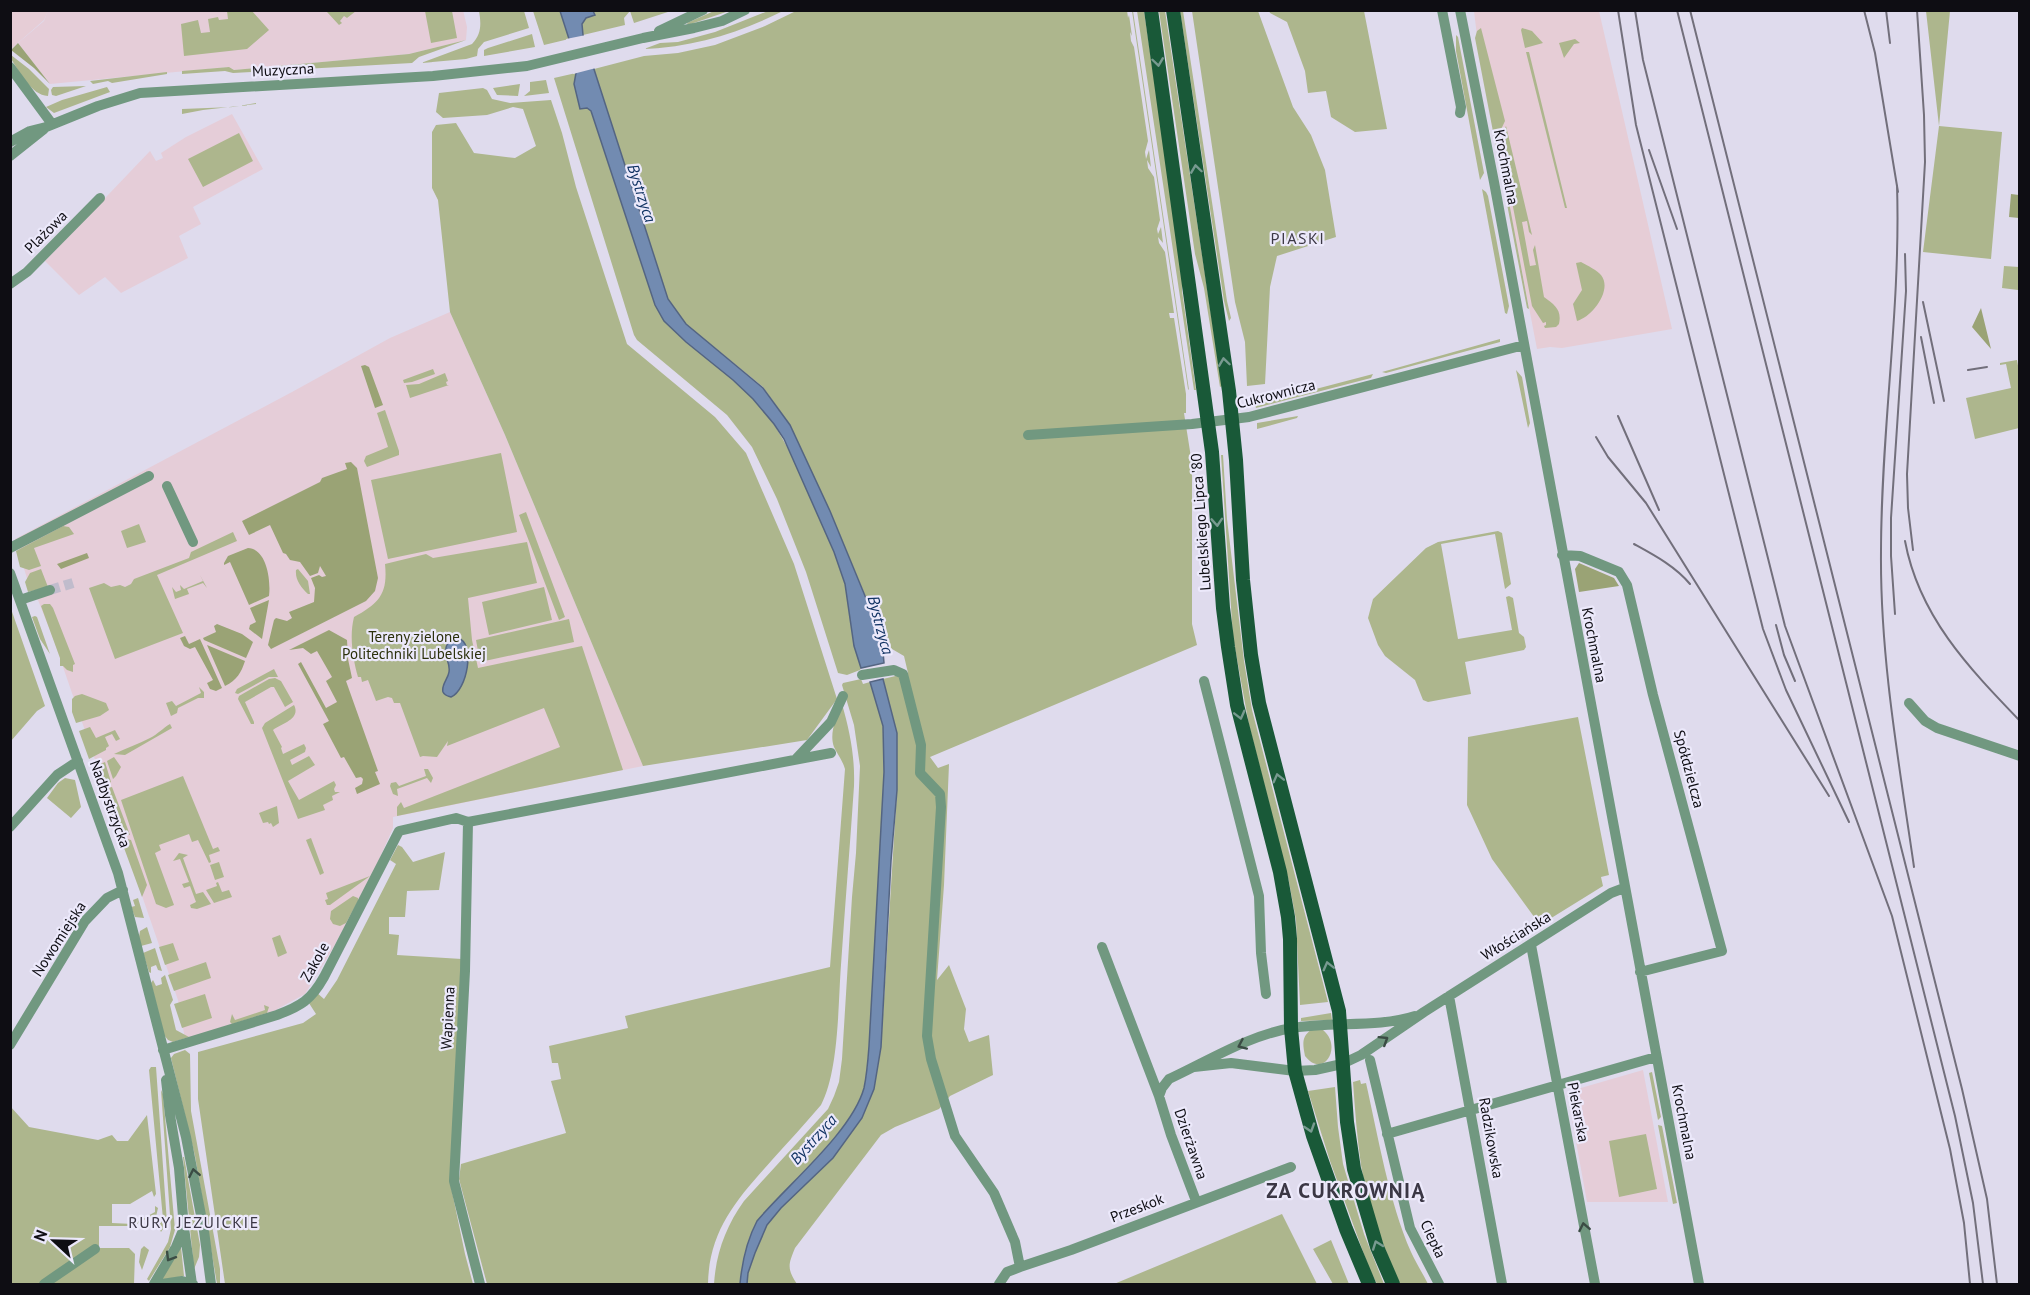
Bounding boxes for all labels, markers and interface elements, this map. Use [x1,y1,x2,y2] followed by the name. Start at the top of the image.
[1152,57,1164,67] one-way arrow
[251,58,315,81] street label: Muzyczna
[1490,128,1523,206] street label: Krochmalna
[623,161,661,225] water label: Bystrzyca
[1191,164,1203,173] one-way arrow
[20,206,71,257] street label: Plażowa
[1271,228,1325,248] district label: PIASKI
[1219,357,1231,366] one-way arrow
[1235,375,1317,412] street label: Cukrownicza
[1186,453,1215,591] street label: Lubelskiego Lipca '80
[1210,517,1223,526] one-way arrow
[864,593,899,657] water label: Bystrzyca
[1578,606,1611,684] street label: Krochmalna
[342,627,486,663] park label: Tereny zielone Politechniki Lubelskiej
[1233,709,1245,720] one-way arrow
[1670,728,1709,810] street label: Spółdzielcza
[86,757,135,850] street label: Nadbystrzycka
[1273,773,1286,783] one-way arrow
[27,898,90,980] street label: Nowomiejska
[1477,907,1554,964] street label: Włościańska
[296,939,333,985] street label: Zakole
[1323,962,1336,972] one-way arrow
[436,986,459,1050] street label: Wapienna
[1378,1035,1388,1047] one-way arrow
[1237,1038,1248,1050] one-way arrow
[1563,1080,1594,1144] street label: Piekarska
[1668,1083,1701,1161] street label: Krochmalna
[1475,1096,1508,1180] street label: Radzikowska
[1170,1106,1212,1182] street label: Dzierżawna
[785,1110,841,1168] water label: Bystrzyca
[1303,1122,1315,1133] one-way arrow
[188,1169,201,1179] one-way arrow
[1266,1177,1426,1204] district label: ZA CUKROWNIĄ
[1107,1188,1167,1226] street label: Przeskok
[24,1211,84,1271] north arrow
[128,1212,260,1232] district label: RURY JEZUICKIE
[1416,1217,1451,1261] street label: Ciepła
[1578,1222,1591,1232] one-way arrow
[29,1227,51,1244] text: N
[1372,1241,1384,1252] one-way arrow
[165,1251,177,1261] one-way arrow

